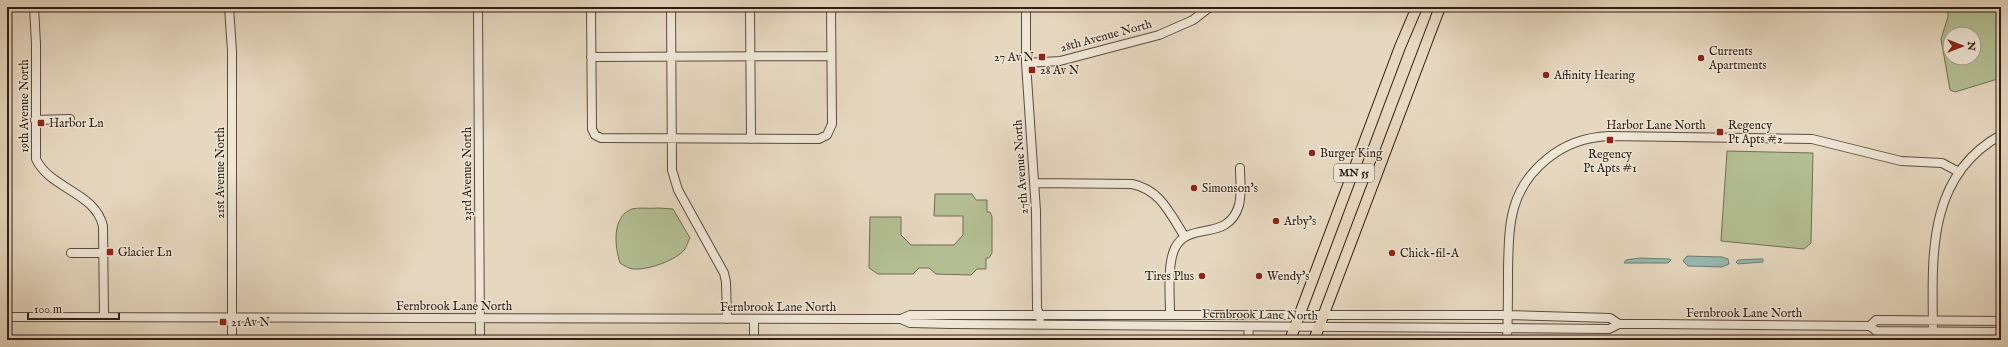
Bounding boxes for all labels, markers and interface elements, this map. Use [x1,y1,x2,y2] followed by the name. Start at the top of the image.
[1059,16,1154,55] street label: 28th Avenue North
[1942,26,1982,66] north arrow
[1964,40,1978,51] text: N
[1708,44,1767,74] place label: Currents Apartments
[994,50,1035,65] place label: 27 Av N
[1037,52,1047,62] marker: 27 Av N
[1696,53,1706,63] marker: Currents Apartments
[17,59,32,153] street label: 19th Avenue North
[1040,63,1080,78] place label: 28 Av N
[1027,65,1037,75] marker: 28 Av N
[1553,68,1636,83] place label: Affinity Hearing
[1541,70,1551,80] marker: Affinity Hearing
[49,116,104,131] place label: Harbor Ln
[36,118,46,128] marker: Harbor Ln
[1606,118,1706,133] street label: Harbor Lane North
[1728,118,1783,148] place label: Regency Pt Apts #2
[1010,119,1032,215] street label: 27th Avenue North
[460,126,475,221] street label: 23rd Avenue North
[213,127,228,219] street label: 21st Avenue North
[1715,127,1725,137] marker: Regency Pt Apts #2
[1605,135,1615,145] marker: Regency Pt Apts #1
[1320,146,1383,161] place label: Burger King
[1583,147,1637,177] place label: Regency Pt Apts #1
[1307,148,1317,158] marker: Burger King
[1334,164,1374,182] road number: MN 55
[1202,181,1258,196] place label: Simonson's
[1189,183,1199,193] marker: Simonson's
[1283,214,1316,229] place label: Arby's
[1271,216,1281,226] marker: Arby's
[118,245,172,260] place label: Glacier Ln
[1400,246,1460,261] place label: Chick-fil-A
[105,247,115,257] marker: Glacier Ln
[1387,248,1397,258] marker: Chick-fil-A
[1145,269,1194,284] place label: Tires Plus
[1267,269,1309,284] place label: Wendy's
[1197,271,1207,281] marker: Tires Plus
[1254,271,1264,281] marker: Wendy's
[28,295,119,321] scale bar
[396,299,513,314] street label: Fernbrook Lane North
[720,300,837,315] street label: Fernbrook Lane North
[34,302,62,317] text: 100 m
[1202,306,1319,324] street label: Fernbrook Lane North
[1686,306,1803,321] street label: Fernbrook Lane North
[231,315,271,330] place label: 21 Av N
[218,317,228,327] marker: 21 Av N

